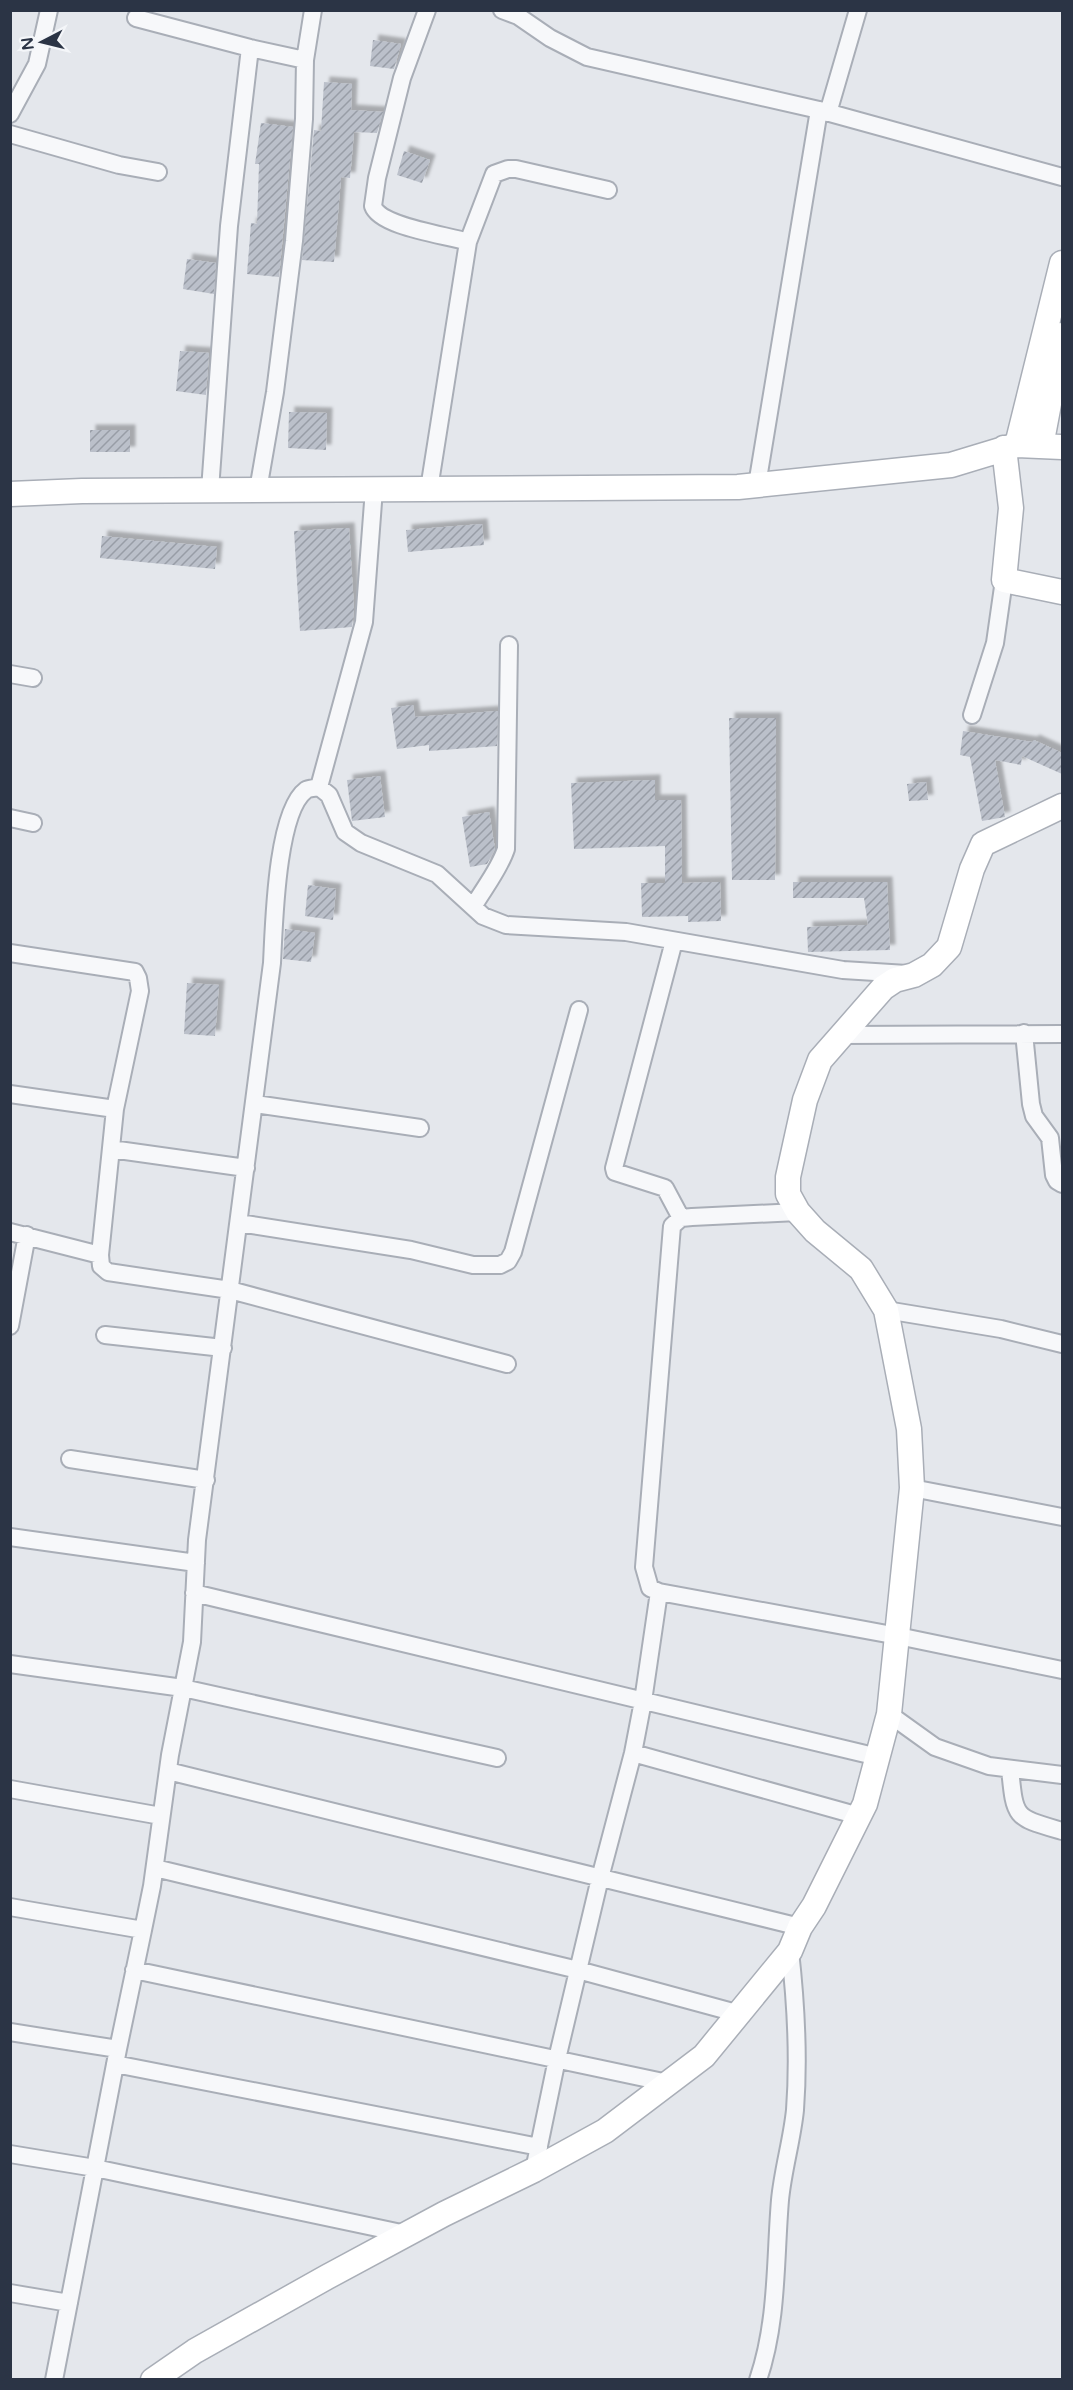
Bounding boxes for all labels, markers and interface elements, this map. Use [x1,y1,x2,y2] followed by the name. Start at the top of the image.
[12,12,72,72] north arrow
[17,36,39,51] text: N

